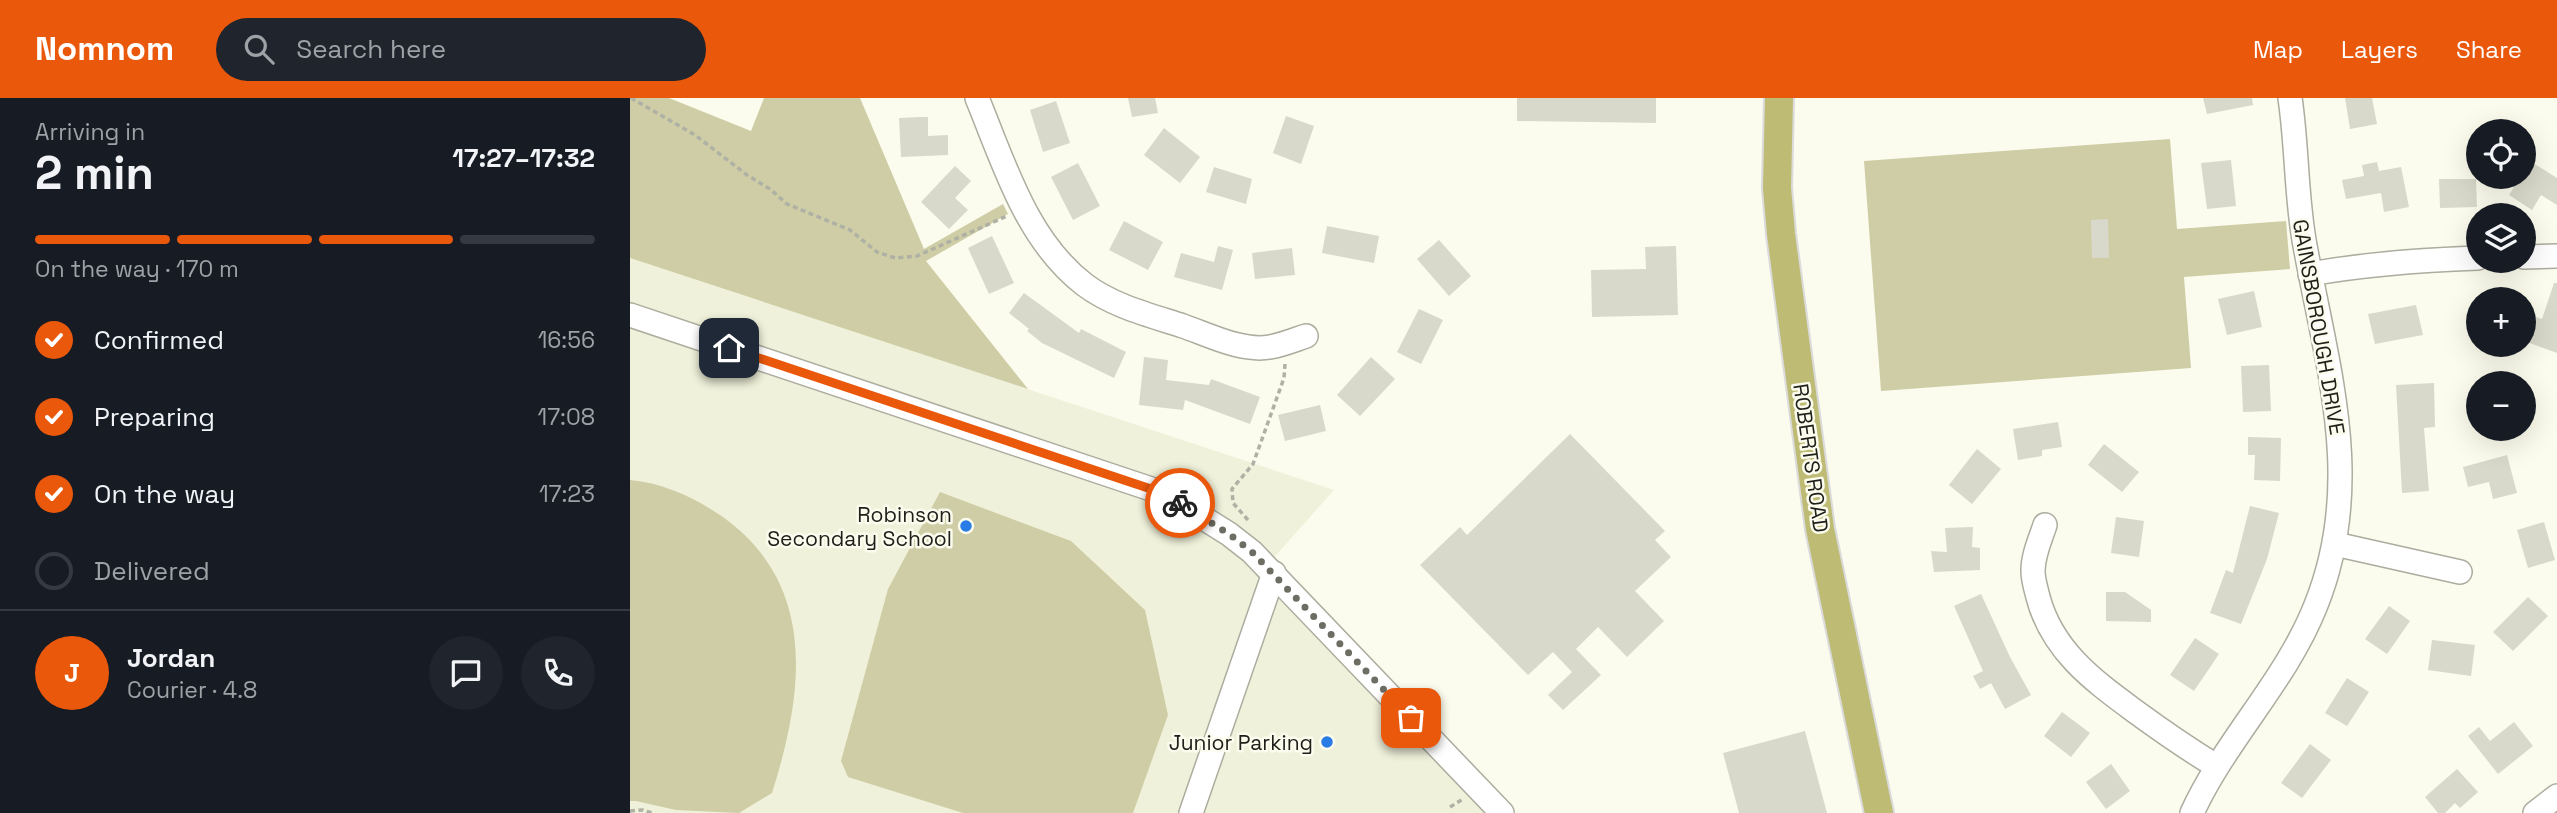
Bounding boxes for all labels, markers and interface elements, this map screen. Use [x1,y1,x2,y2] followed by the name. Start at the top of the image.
[216,18,706,81] search box
[35,28,174,70] text: Nomnom
[240,30,278,68] icon: search
[296,32,446,66] text: Search here
[2253,34,2303,65] text: Map
[2341,34,2418,65] text: Layers
[2456,34,2522,65] text: Share
[35,117,145,147] text: Arriving in
[2466,119,2536,441] map controls
[2466,119,2536,189] button: locate
[452,141,595,175] text: 17:27–17:32
[35,144,154,202] text: 2 min
[2466,203,2536,273] button: layers
[2287,217,2351,437] street label: GAINSBOROUGH DRIVE
[35,254,239,284] text: On the way · 170 m
[2466,287,2536,357] button: +
[699,318,759,378] pin
[35,321,73,359] icon: check
[94,323,224,357] text: Confirmed
[538,325,595,355] text: 16:56
[710,329,748,367] icon: home
[2466,371,2536,441] button: −
[1787,382,1835,534] street label: ROBERTS ROAD
[35,398,73,436] icon: check
[94,400,215,434] text: Preparing
[538,402,595,432] text: 17:08
[1145,468,1215,538] courier
[35,475,73,513] icon: check
[94,477,235,511] text: On the way
[539,479,595,509] text: 17:23
[1161,484,1199,522] icon: bike
[767,501,952,552] place label: Robinson Secondary School
[958,518,974,534] marker: Robinson Secondary School
[94,554,210,588] text: Delivered
[429,636,503,710] button: chat
[521,636,595,710] button: phone
[127,641,215,675] text: Jordan
[64,656,80,690] text: J
[127,675,257,705] text: Courier · 4.8
[1381,688,1441,748] pin
[1392,699,1430,737] icon: bag
[1169,729,1313,756] place label: Junior Parking
[1319,734,1335,750] marker: Junior Parking

